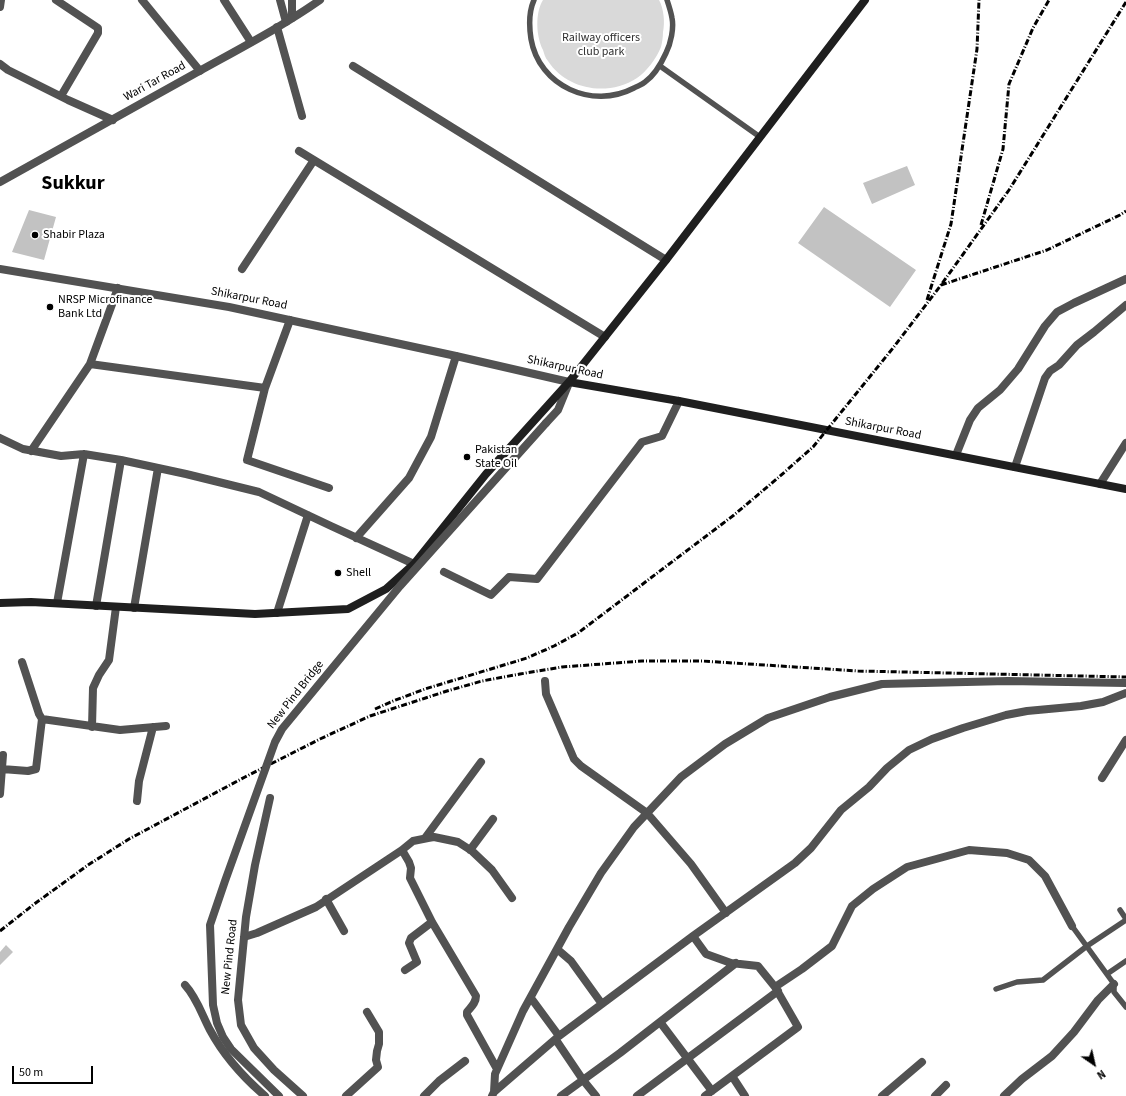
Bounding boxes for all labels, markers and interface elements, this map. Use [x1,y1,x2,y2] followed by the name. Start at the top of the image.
[562,31,640,59] park label: Railway officers club park
[121,59,189,105] street label: Wari Tar Road
[41,173,105,197] district label: Sukkur
[43,228,105,242] place label: Shabir Plaza
[30,230,40,240] marker: Shabir Plaza
[210,285,288,313] street label: Shikarpur Road
[58,293,152,321] place label: NRSP Microfinance Bank Ltd
[45,302,55,312] marker: NRSP Microfinance Bank Ltd
[526,353,604,383] street label: Shikarpur Road
[844,415,922,443] street label: Shikarpur Road
[475,443,517,471] place label: Pakistan State Oil
[462,452,472,462] marker: Pakistan State Oil
[346,566,371,580] place label: Shell
[333,568,343,578] marker: Shell
[265,658,327,732] street label: New Pind Bridge
[219,918,241,996] street label: New Pind Road
[1074,1044,1114,1084] north arrow
[14,1058,95,1084] scale bar
[19,1064,43,1081] text: 50 m
[1094,1066,1108,1083] text: N

